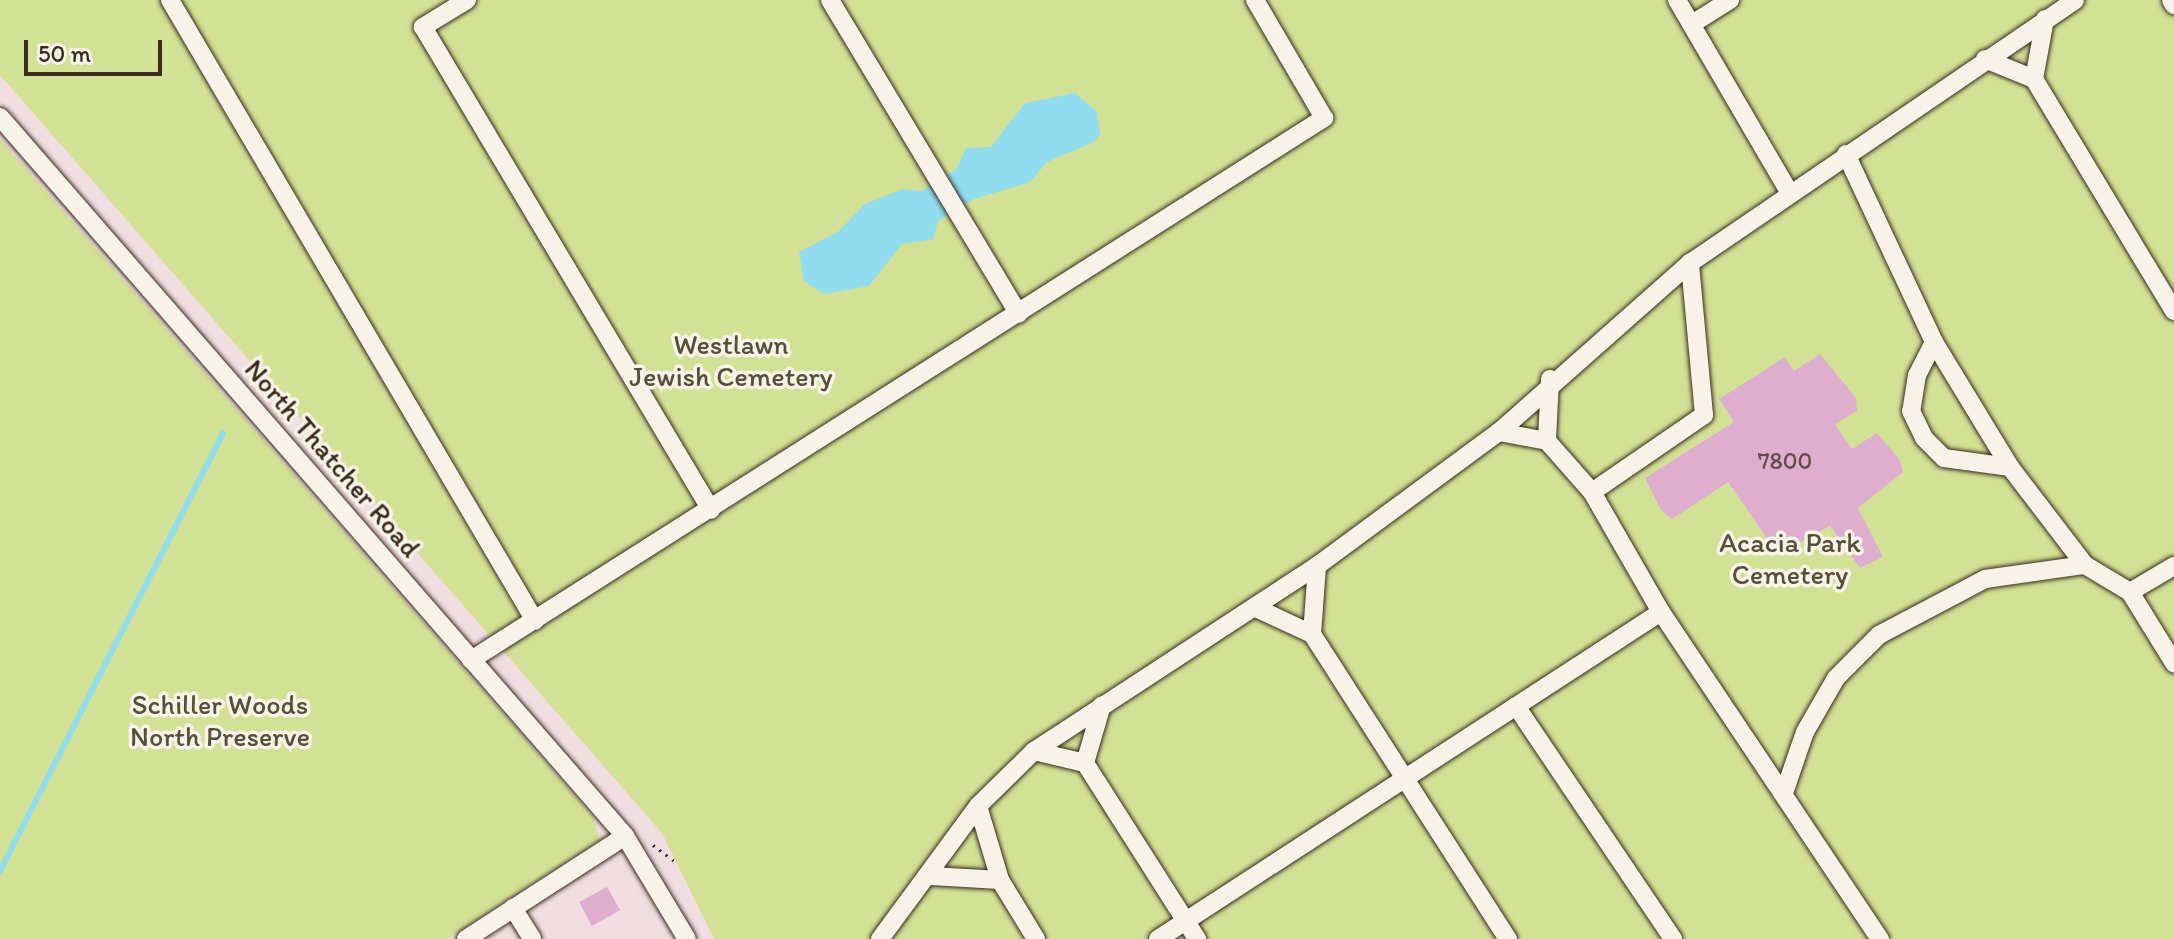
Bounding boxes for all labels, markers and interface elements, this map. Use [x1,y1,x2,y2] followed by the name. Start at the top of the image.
[28,24,166,74] scale bar
[38,39,91,68] text: 50 m
[629,327,833,393] park label: Westlawn Jewish Cemetery
[238,352,428,564] street label: North Thatcher Road
[1758,447,1812,475] house number: 7800
[1719,525,1861,591] park label: Acacia Park Cemetery
[130,687,310,753] park label: Schiller Woods North Preserve

